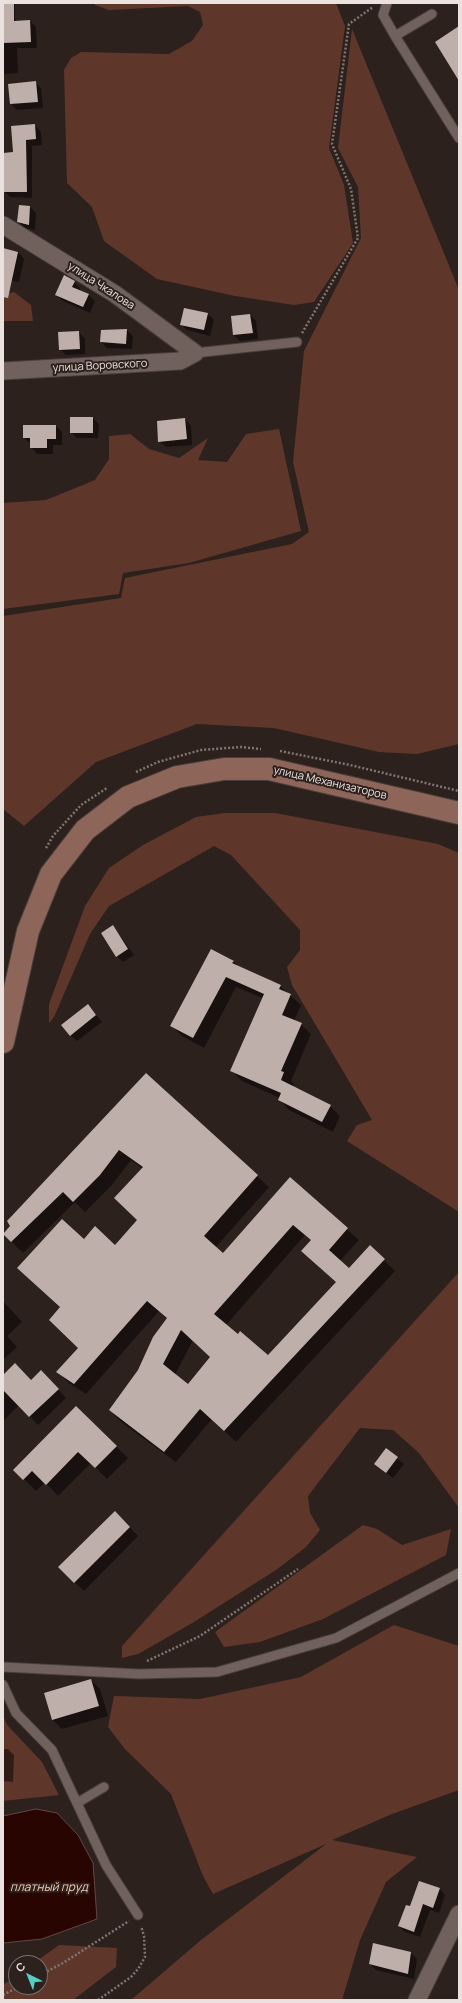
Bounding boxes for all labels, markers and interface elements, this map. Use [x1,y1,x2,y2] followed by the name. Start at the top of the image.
[65,260,137,312] street label: улица Чкалова
[52,357,148,375] street label: улица Воровского
[272,764,388,802] street label: улица Механизаторов
[10,1881,88,1895] water label: платный пруд
[8,1955,48,1995] north arrow
[12,1958,28,1975] text: С

